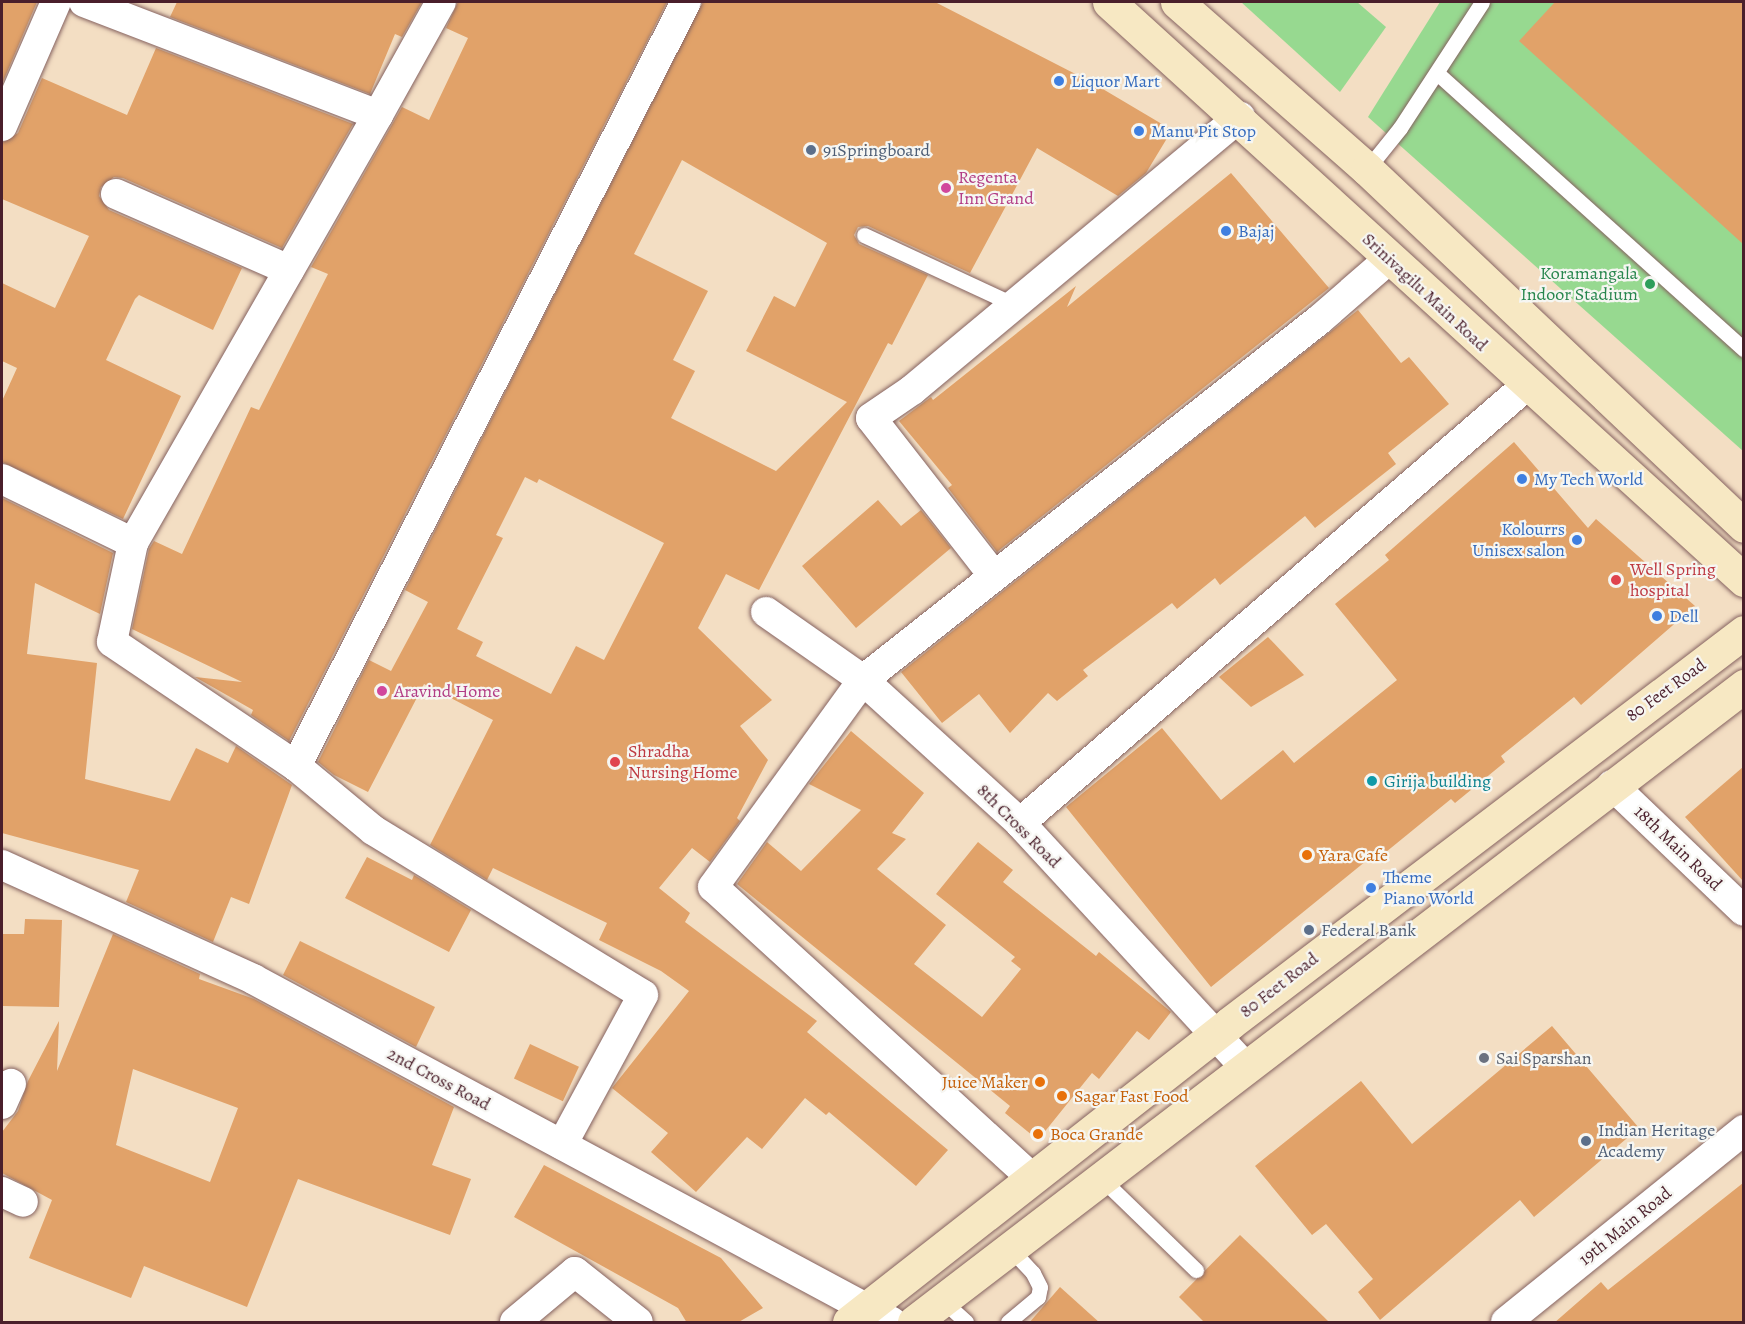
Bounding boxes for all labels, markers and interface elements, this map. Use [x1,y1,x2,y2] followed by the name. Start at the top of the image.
[1071,70,1160,92] place label: Liquor Mart
[1052,74,1066,88] marker: Liquor Mart
[1151,120,1256,142] place label: Manu Pit Stop
[1132,124,1146,138] marker: Manu Pit Stop
[823,139,930,161] place label: 91Springboard
[804,143,818,157] marker: 91Springboard
[958,167,1034,210] place label: Regenta Inn Grand
[939,181,953,195] marker: Regenta Inn Grand
[1238,220,1275,242] place label: Bajaj
[1219,224,1233,238] marker: Bajaj
[1358,228,1492,356] street label: Srinivagilu Main Road
[1520,263,1638,306] place label: Koramangala Indoor Stadium
[1643,277,1657,291] marker: Koramangala Indoor Stadium
[1534,468,1643,490] place label: My Tech World
[1515,472,1529,486] marker: My Tech World
[1472,519,1565,562] place label: Kolourrs Unisex salon
[1570,533,1584,547] marker: Kolourrs Unisex salon
[1630,559,1716,602] place label: Well Spring hospital
[1607,571,1625,589] marker: Well Spring hospital
[1669,605,1699,627] place label: Dell
[1650,609,1664,623] marker: Dell
[1622,654,1710,726] street label: 80 Feet Road
[394,680,500,702] place label: Aravind Home
[375,684,389,698] marker: Aravind Home
[628,741,738,783] place label: Shradha Nursing Home
[606,753,624,771] marker: Shradha Nursing Home
[1384,770,1491,792] place label: Girija building
[1365,774,1379,788] marker: Girija building
[972,779,1066,873] street label: 8th Cross Road
[1630,801,1726,895] street label: 18th Main Road
[1319,844,1388,866] place label: Yara Cafe
[1300,848,1314,862] marker: Yara Cafe
[1383,867,1474,910] place label: Theme Piano World
[1364,881,1378,895] marker: Theme Piano World
[1321,919,1416,941] place label: Federal Bank
[1302,923,1316,937] marker: Federal Bank
[1236,948,1322,1022] street label: 80 Feet Road
[384,1043,494,1115] street label: 2nd Cross Road
[1496,1047,1592,1069] place label: Sai Sparshan
[1477,1051,1491,1065] marker: Sai Sparshan
[942,1071,1028,1093] place label: Juice Maker
[1033,1075,1047,1089] marker: Juice Maker
[1074,1085,1189,1107] place label: Sagar Fast Food
[1055,1089,1069,1103] marker: Sagar Fast Food
[1598,1120,1715,1162] place label: Indian Heritage Academy
[1050,1123,1143,1145] place label: Boca Grande
[1031,1127,1045,1141] marker: Boca Grande
[1579,1134,1593,1148] marker: Indian Heritage Academy
[1574,1182,1676,1270] street label: 19th Main Road

